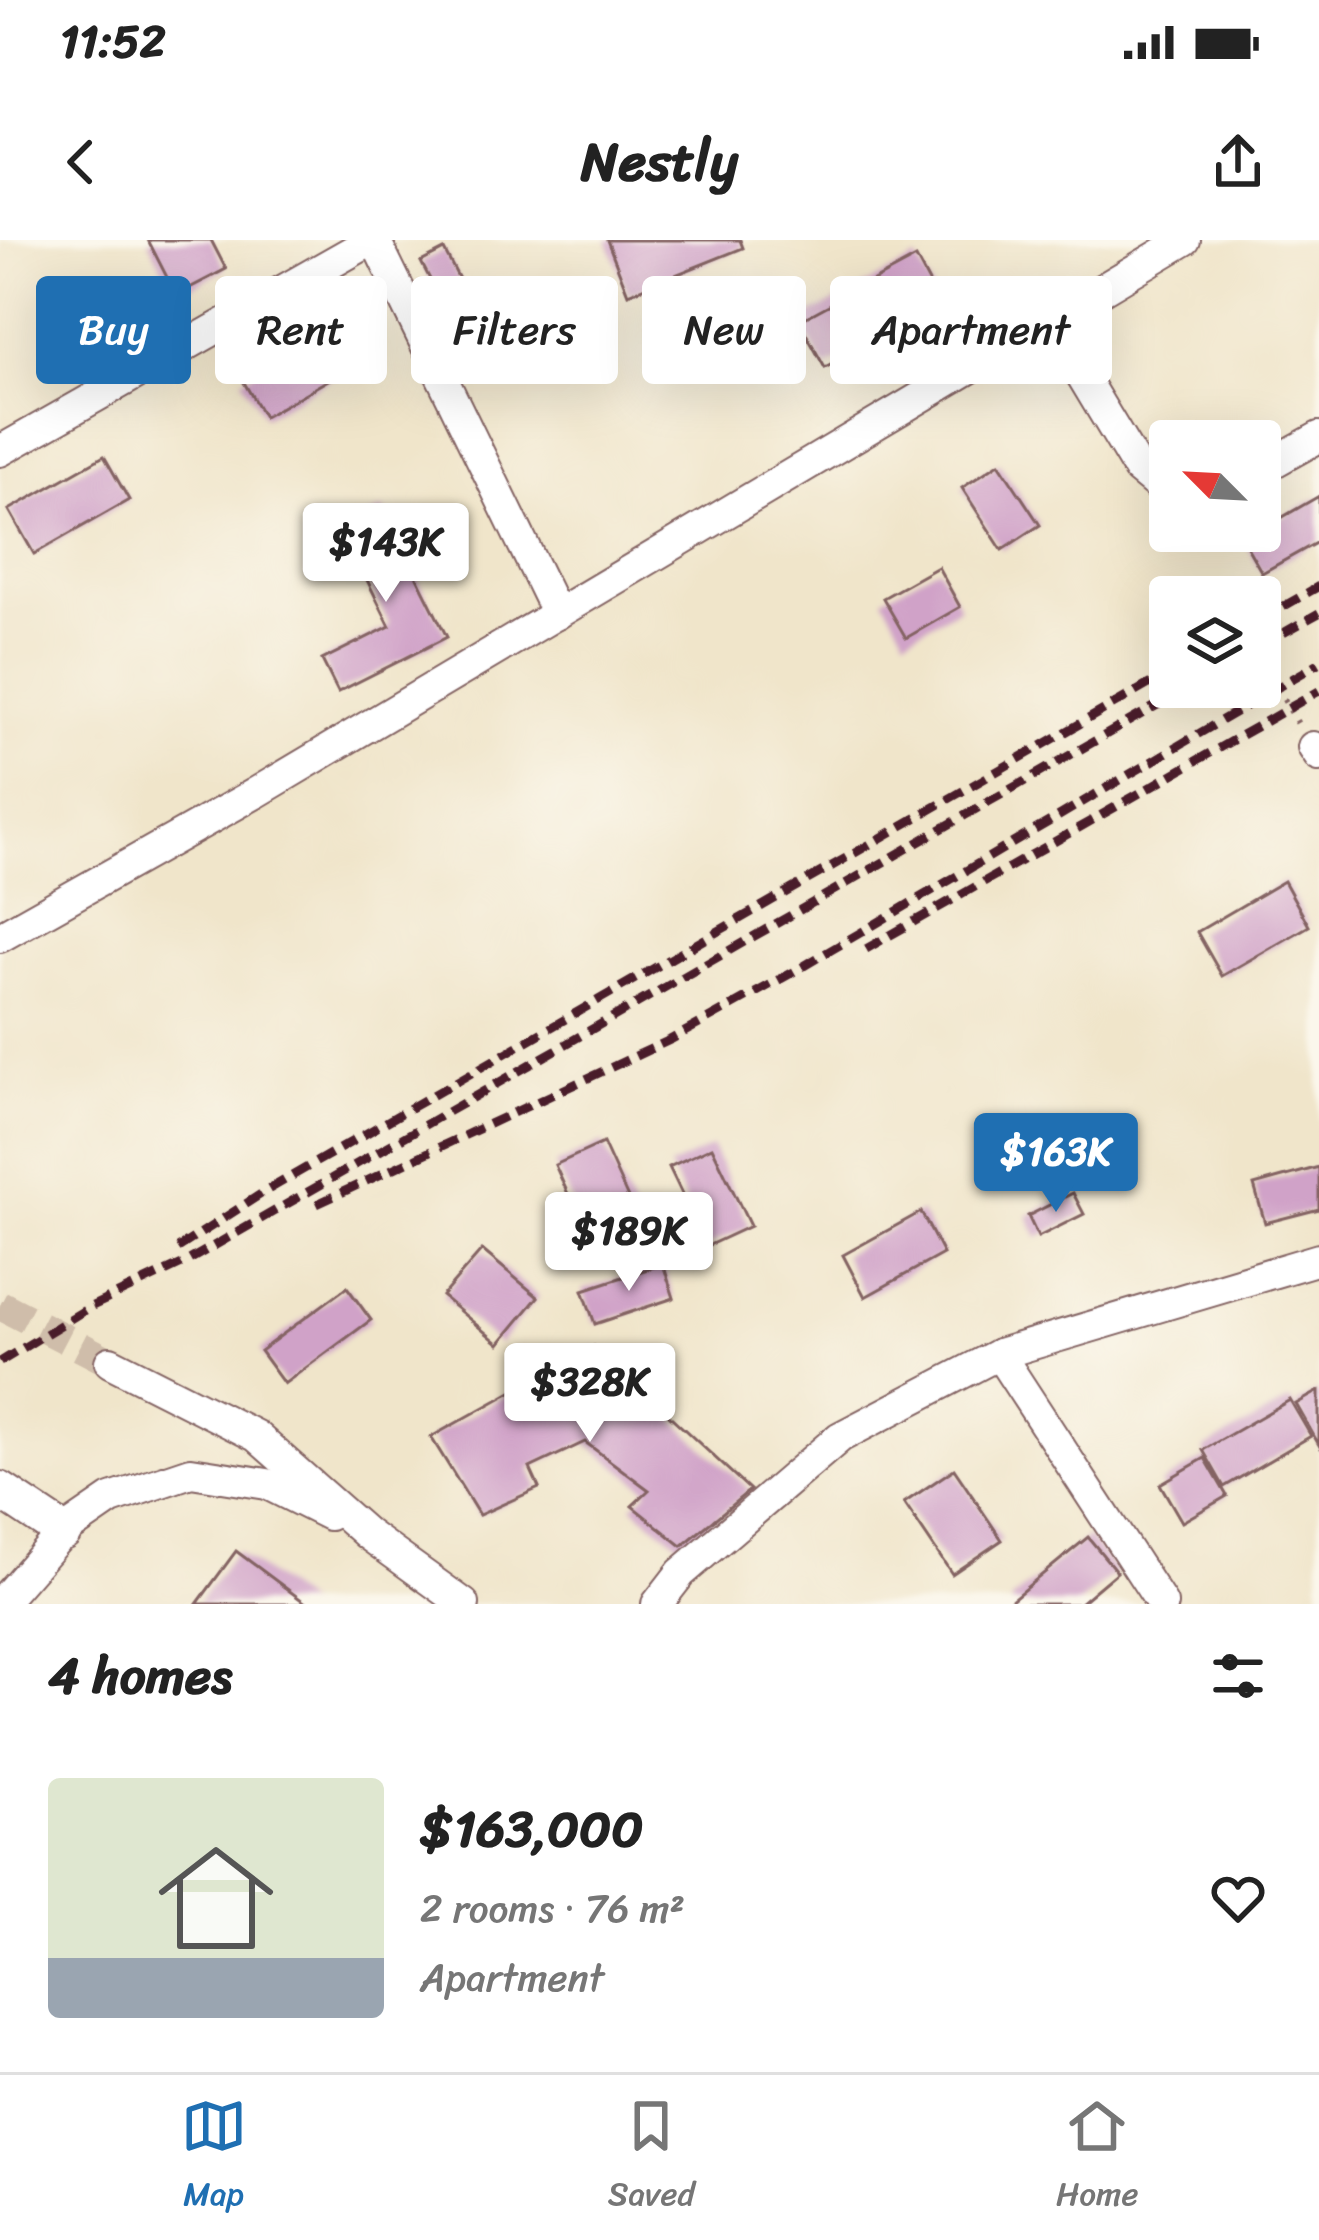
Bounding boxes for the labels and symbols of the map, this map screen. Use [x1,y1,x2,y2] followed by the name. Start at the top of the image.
[1149,420,1281,552] north arrow
[302,503,470,605] pin: $143K
[972,1113,1140,1215] pin: $163K
[545,1192,713,1294] pin: $189K
[506,1343,674,1445] pin: $328K

